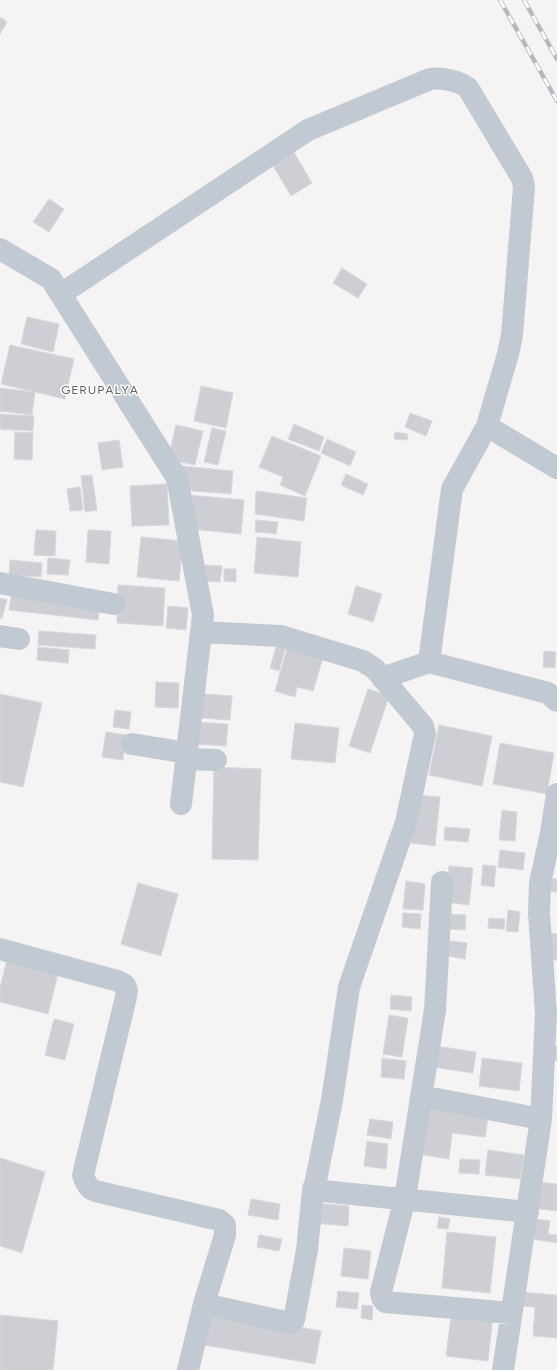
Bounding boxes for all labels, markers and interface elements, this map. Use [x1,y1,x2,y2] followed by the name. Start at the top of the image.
[61,383,139,397] district label: GERUPALYA

